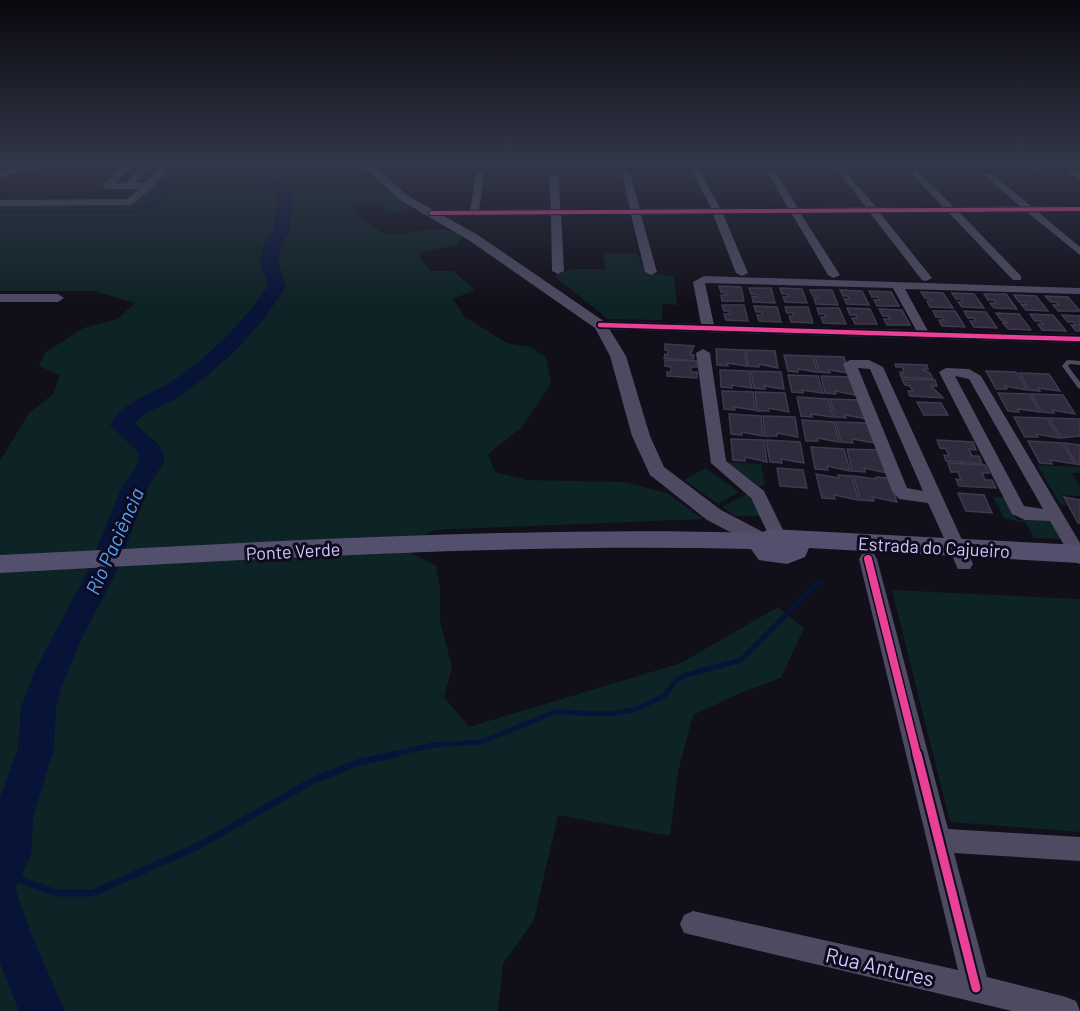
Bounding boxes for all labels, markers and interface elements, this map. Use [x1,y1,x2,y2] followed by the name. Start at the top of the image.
[80,484,148,598] water label: Rio Paciência
[857,532,1011,562] street label: Estrada do Cajueiro
[245,538,341,564] street label: Ponte Verde
[823,941,937,991] street label: Rua Antures

